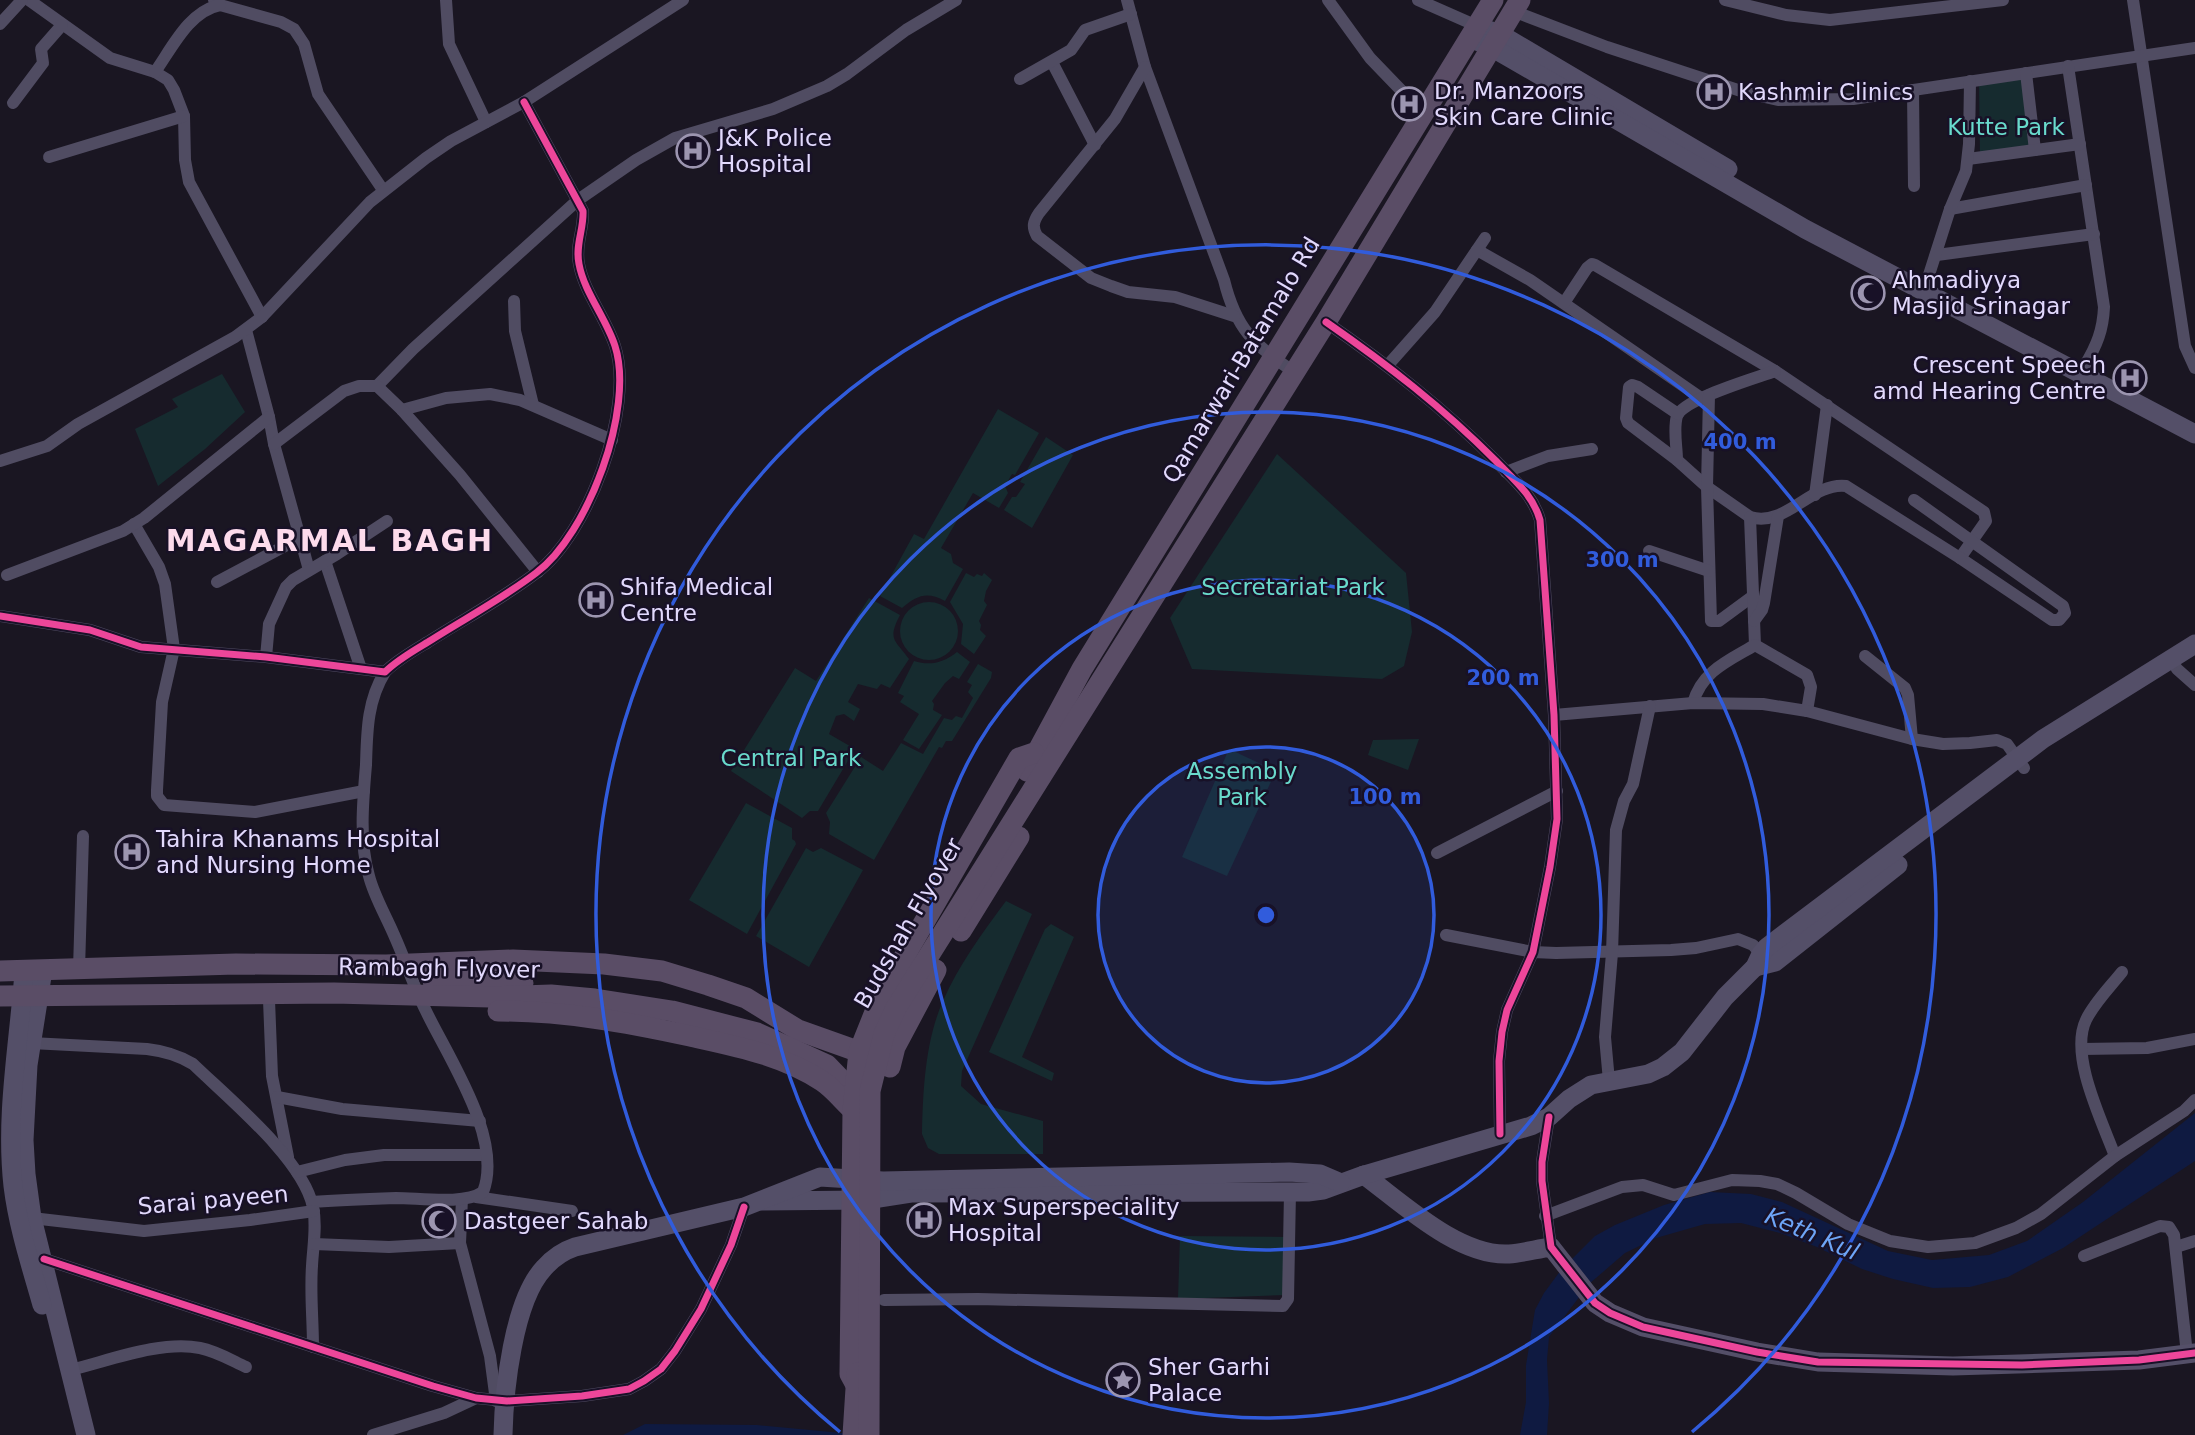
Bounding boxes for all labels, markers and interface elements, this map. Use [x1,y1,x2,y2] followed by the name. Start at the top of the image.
[1695,73,1733,111] hospital icon: Kashmir Clinics
[1434,78,1613,130] place label: Dr. Manzoors Skin Care Clinic
[1738,79,1913,105] place label: Kashmir Clinics
[1390,85,1428,123] hospital icon: Dr. Manzoors Skin Care Clinic
[1947,114,2066,140] park label: Kutte Park
[716,125,832,177] place label: J&K Police Hospital
[674,132,712,170] hospital icon: J&K Police Hospital
[1157,232,1325,488] street label: Qamarwari-Batamalo Rd
[1892,267,2070,319] place label: Ahmadiyya Masjid Srinagar
[1849,274,1887,312] mosque icon: Ahmadiyya Masjid Srinagar
[1873,352,2106,404] place label: Crescent Speech amd Hearing Centre
[2111,359,2149,397] hospital icon: Crescent Speech amd Hearing Centre
[1703,430,1777,454] text: 400 m
[166,523,494,558] district label: MAGARMAL BAGH
[1585,548,1659,572] text: 300 m
[620,574,773,626] place label: Shifa Medical Centre
[1201,574,1385,600] park label: Secretariat Park
[577,581,615,619] hospital icon: Shifa Medical Centre
[1466,666,1540,690] text: 200 m
[721,745,862,771] park label: Central Park
[1187,758,1297,810] park label: Assembly Park
[1348,785,1422,809] text: 100 m
[155,826,440,878] place label: Tahira Khanams Hospital and Nursing Home
[113,833,151,871] hospital icon: Tahira Khanams Hospital and Nursing Home
[849,833,968,1013] street label: Budshah Flyover
[1254,903,1278,927] centre of rings
[338,953,541,983] street label: Rambagh Flyover
[137,1180,289,1220] street label: Sarai payeen
[948,1194,1180,1246] place label: Max Superspeciality Hospital
[905,1201,943,1239] hospital icon: Max Superspeciality Hospital
[420,1202,458,1240] mosque icon: Dastgeer Sahab
[1761,1202,1863,1266] water label: Keth Kul
[464,1208,648,1234] place label: Dastgeer Sahab
[1148,1354,1270,1406] place label: Sher Garhi Palace
[1104,1361,1142,1399] place icon: Sher Garhi Palace

